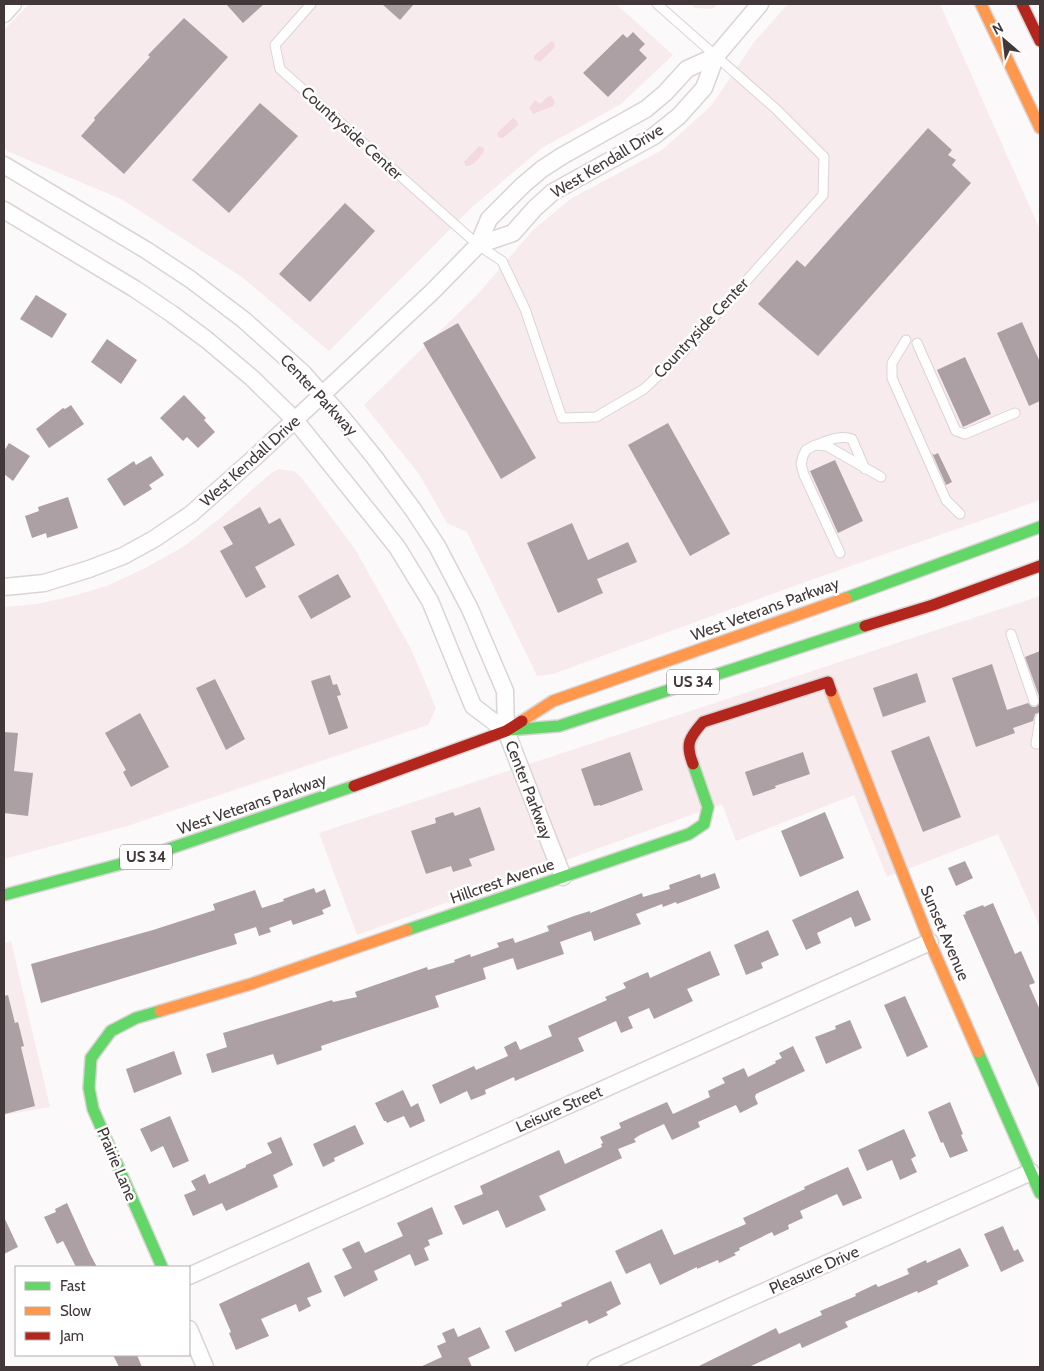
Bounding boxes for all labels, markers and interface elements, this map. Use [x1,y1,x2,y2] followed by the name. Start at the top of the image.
[979,15,1029,65] north arrow
[989,18,1006,39] text: N
[297,82,407,184] street label: Countryside Center
[547,120,667,202] street label: West Kendall Drive
[650,273,753,382] street label: Countryside Center
[276,350,362,440] street label: Center Parkway
[196,411,304,511] street label: West Kendall Drive
[688,573,842,645] street label: West Veterans Parkway
[667,670,719,694] road number: US 34
[501,738,557,842] street label: Center Parkway
[175,770,329,838] street label: West Veterans Parkway
[120,844,172,870] road number: US 34
[448,854,556,908] street label: Hillcrest Avenue
[916,883,974,983] street label: Sunset Avenue
[513,1081,606,1136] street label: Leisure Street
[93,1124,141,1204] street label: Prairie Lane
[766,1242,862,1298] street label: Pleasure Drive
[15,1266,190,1356] legend
[60,1277,85,1295] text: Fast
[60,1302,91,1320] text: Slow
[59,1327,84,1345] text: Jam

